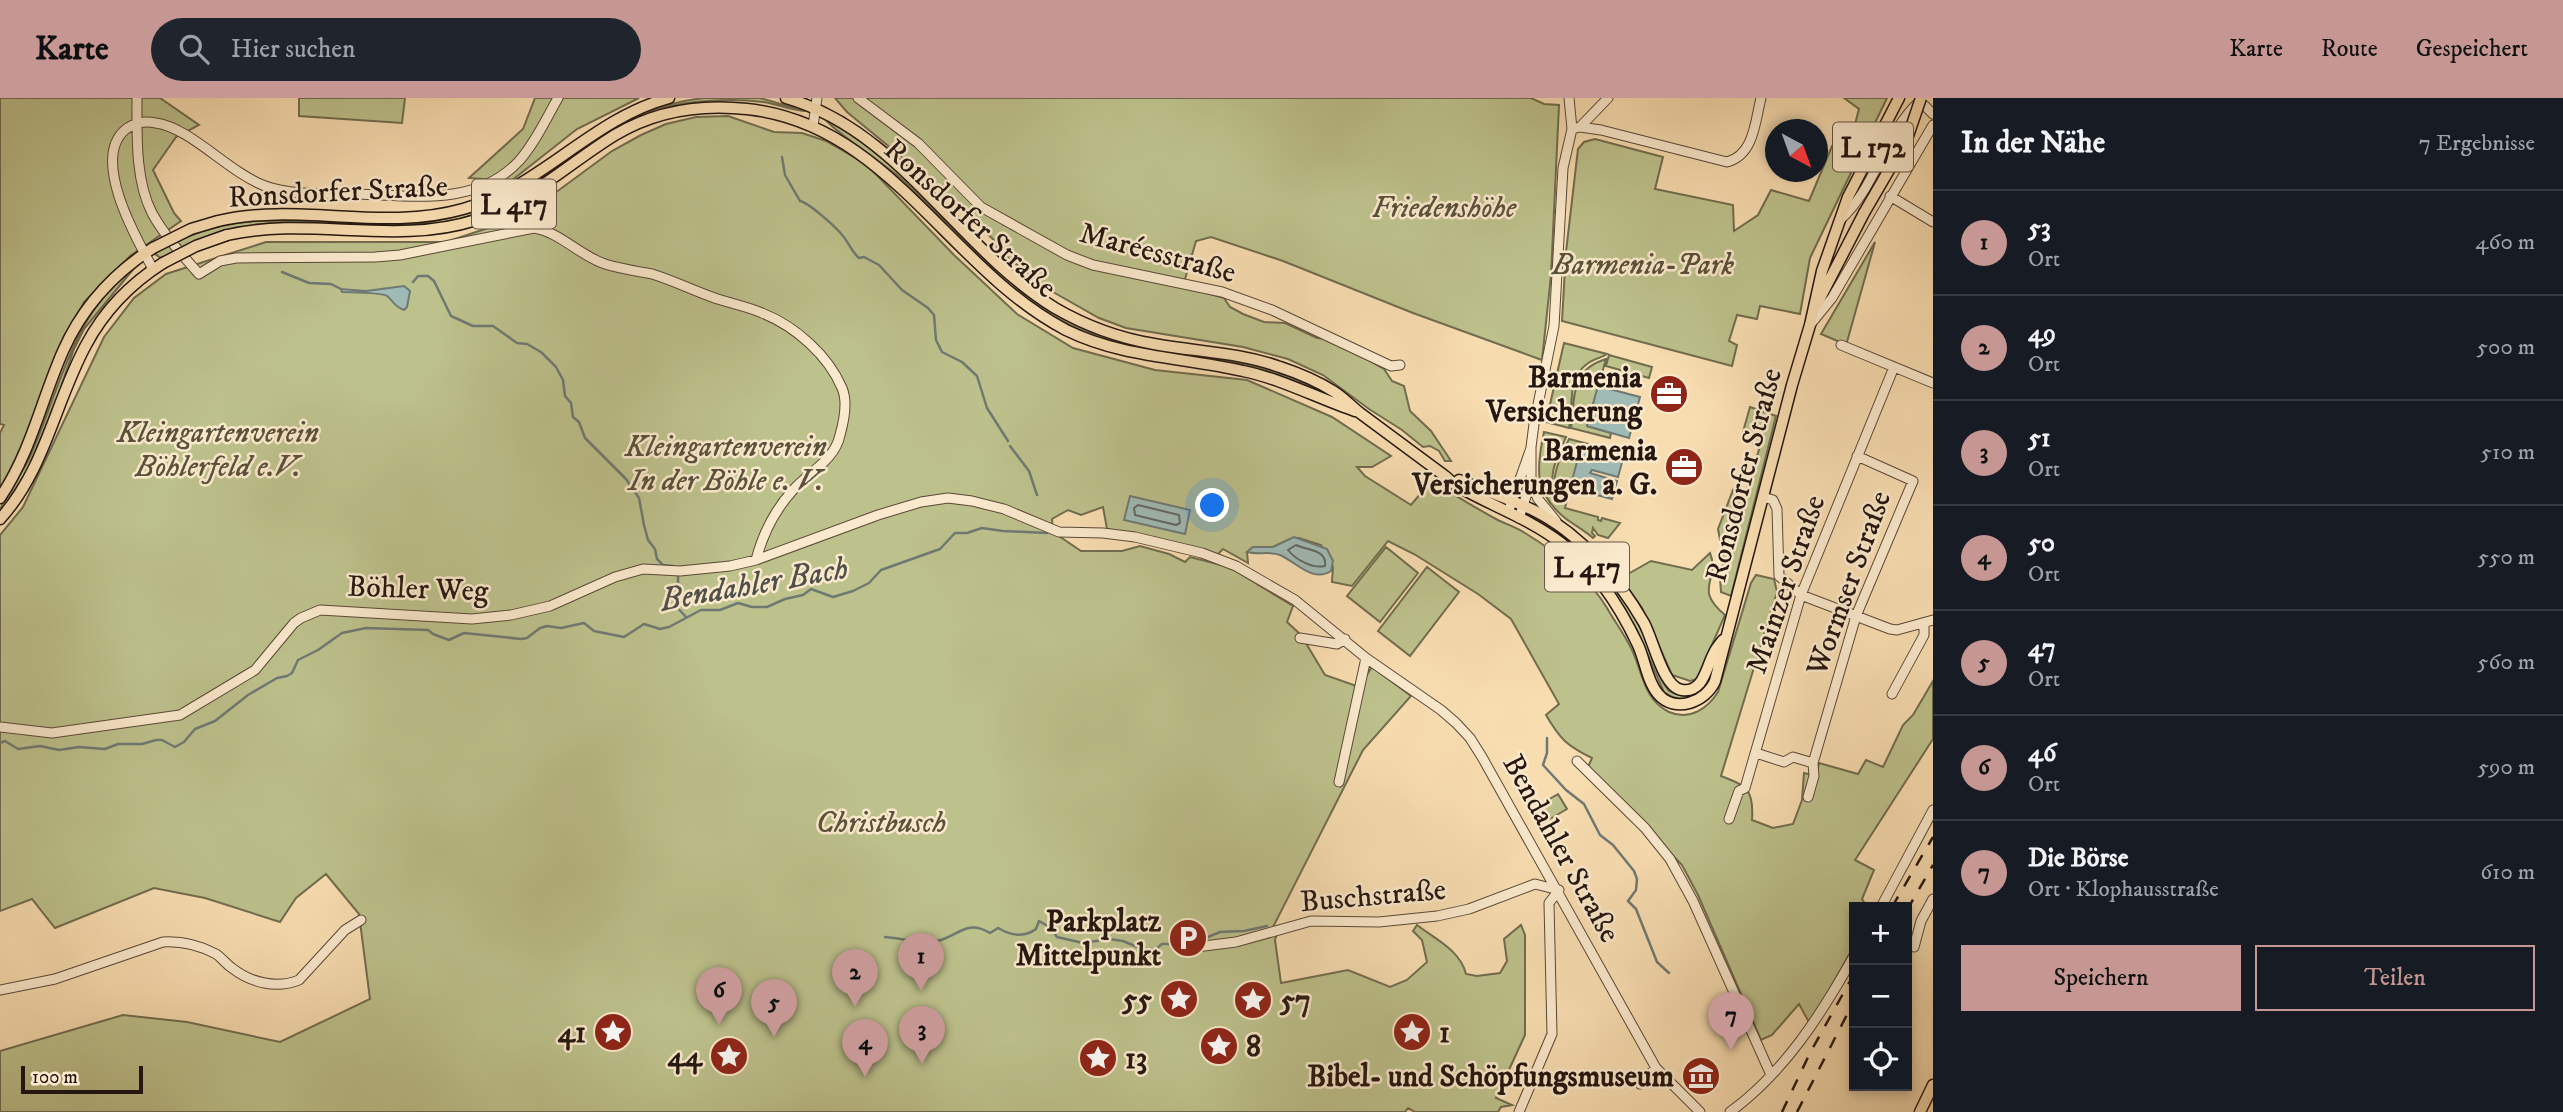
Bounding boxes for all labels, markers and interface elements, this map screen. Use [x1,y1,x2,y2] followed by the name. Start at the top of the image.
[151,18,641,81] search box
[35,29,109,70] text: Karte
[175,30,213,68] icon: search
[231,33,356,66] text: Hier suchen
[2229,34,2283,64] text: Karte
[2321,34,2378,64] text: Route
[2416,34,2528,64] text: Gespeichert
[1765,119,1828,182] north arrow
[1833,122,1913,172] road number: L 172
[1961,125,2105,162] text: In der Nähe
[2419,129,2535,158] text: 7 Ergebnisse
[876,132,1064,306] street label: Ronsdorfer Straße
[227,168,449,217] street label: Ronsdorfer Straße
[472,180,556,228] road number: L 417
[1372,190,1517,227] park label: Friedenshöhe
[2028,212,2051,245] text: 53
[1075,215,1240,292] street label: Maréesstraße
[1980,228,1988,257] text: 1
[2475,228,2535,257] text: 460 m
[2028,245,2060,274] text: Ort
[1551,247,1734,284] park label: Barmenia-Park
[2028,317,2056,350] text: 49
[1978,333,1990,362] text: 2
[2477,333,2535,362] text: 500 m
[2028,350,2060,379] text: Ort
[1485,360,1643,431] place label: Barmenia Versicherung
[1698,364,1791,586] street label: Ronsdorfer Straße
[1648,373,1690,415] office icon: Barmenia Versicherung
[116,415,319,486] park label: Kleingartenverein Böhlerfeld e.V.
[2028,422,2050,455] text: 51
[624,429,827,500] park label: Kleingartenverein In der Böhle e. V.
[1412,433,1658,504] place label: Barmenia Versicherungen a. G.
[1980,438,1988,467] text: 3
[2481,438,2535,467] text: 510 m
[1663,446,1705,488] office icon: Barmenia Versicherungen a. G.
[2028,455,2060,484] text: Ort
[1798,486,1900,682] street label: Wormser Straße
[1195,488,1229,522] your location
[1739,490,1834,679] street label: Mainzer Straße
[2028,527,2055,560] text: 50
[1545,542,1629,592] road number: L 417
[1977,543,1991,572] text: 4
[2478,543,2535,572] text: 550 m
[656,549,851,621] water label: Bendahler Bach
[2028,560,2060,589] text: Ort
[347,569,490,610] street label: Böhler Weg
[2028,632,2056,665] text: 47
[1978,648,1990,677] text: 5
[2477,648,2535,677] text: 560 m
[2028,665,2060,694] text: Ort
[2028,737,2057,770] text: 46
[1494,748,1628,949] street label: Bendahler Straße
[1978,753,1990,782] text: 6
[2478,753,2535,782] text: 590 m
[2028,770,2060,799] text: Ort
[816,805,946,842] park label: Christbusch
[2028,842,2129,875] text: Die Börse
[1978,858,1990,887] text: 7
[2480,858,2535,887] text: 610 m
[1299,872,1448,921] street label: Buschstraße
[2028,875,2219,904] text: Ort · Klophausstraße
[1849,902,1912,1091] map controls
[1849,902,1912,965] button: +
[1016,904,1162,975] place label: Parkplatz Mittelpunkt
[1167,917,1209,959] parking icon: Parkplatz Mittelpunkt
[898,933,944,991] pin: 1
[1961,945,2241,1011] button: Speichern
[2255,945,2535,1011] button: Teilen
[832,949,878,1007] pin: 2
[1849,965,1912,1028] button: −
[696,967,742,1025] pin: 6
[1158,978,1200,1020] place icon: 55
[751,979,797,1037] pin: 5
[1232,979,1274,1021] place icon: 57
[1121,982,1152,1019] place label: 55
[1279,983,1311,1020] place label: 57
[1708,992,1754,1050] pin: 7
[899,1006,945,1064] pin: 3
[592,1011,634,1053] place icon: 41
[1391,1011,1433,1053] place icon: 1
[558,1015,586,1052] place label: 41
[1439,1015,1450,1052] place label: 1
[842,1019,888,1077] pin: 4
[1198,1025,1240,1067] place icon: 8
[1849,1028,1912,1091] button: locate
[1246,1029,1261,1066] place label: 8
[708,1035,750,1077] place icon: 44
[1077,1037,1119,1079] place icon: 13
[667,1039,704,1076] place label: 44
[1125,1041,1147,1078] place label: 13
[1680,1055,1722,1097] museum icon: Bibel- und Schöpfungsmuseum
[1307,1059,1674,1096] place label: Bibel- und Schöpfungsmuseum
[21,1063,144,1095] scale bar
[32,1066,78,1089] text: 100 m

